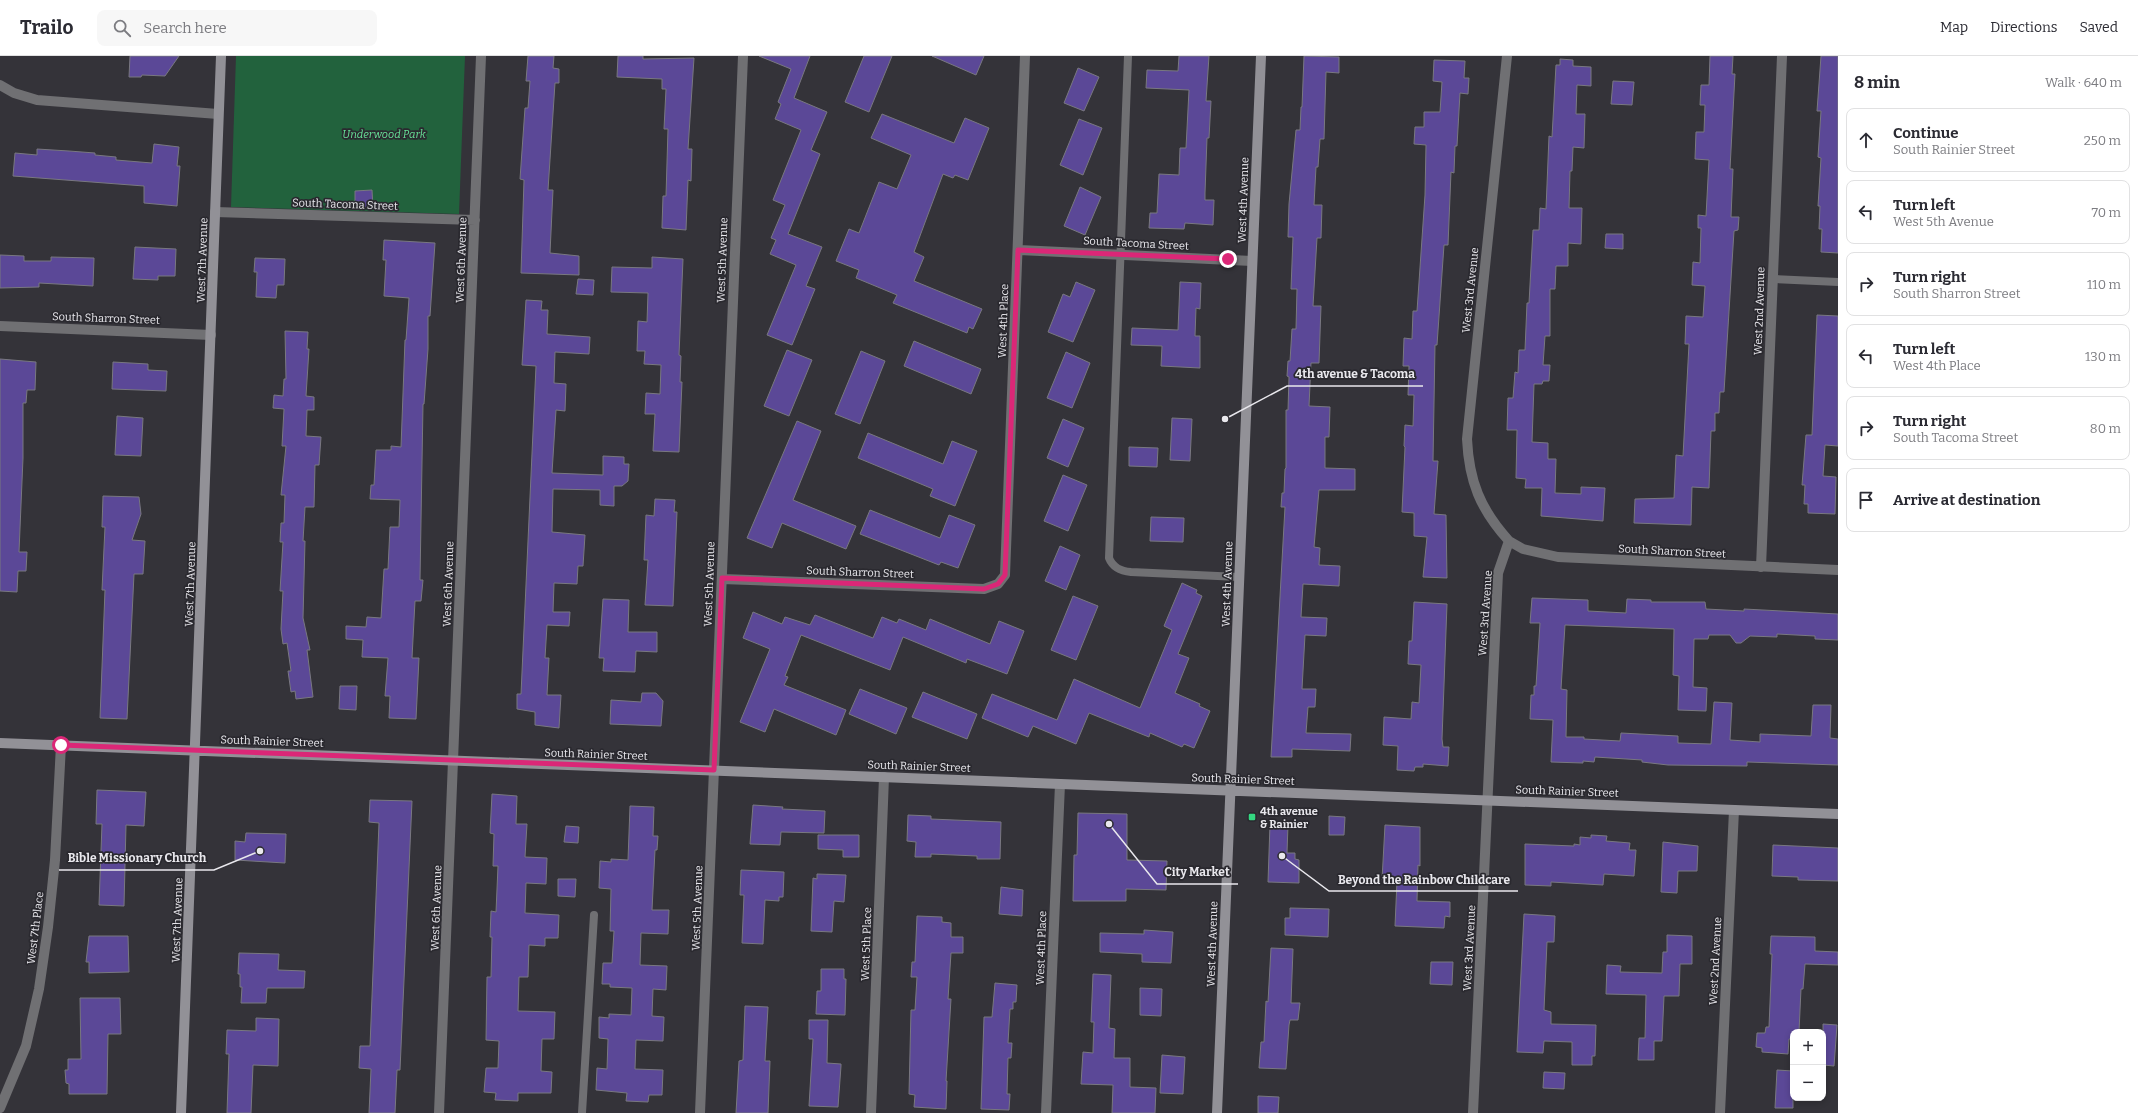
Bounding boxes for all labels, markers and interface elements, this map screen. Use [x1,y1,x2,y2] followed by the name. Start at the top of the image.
[97,10,377,46] search box
[20,16,73,39] text: Trailo
[111,17,133,39] icon: search
[143,19,227,37] text: Search here
[1940,19,1968,36] text: Map
[1990,19,2058,36] text: Directions
[2080,19,2118,36] text: Saved
[1854,72,1900,93] text: 8 min
[2045,75,2122,90] text: Walk · 640 m
[1893,124,1959,142] text: Continue
[342,128,427,141] park label: Underwood Park
[1855,129,1877,151] icon: ahead
[2084,133,2121,148] text: 250 m
[1893,142,2015,157] text: South Rainier Street
[1236,157,1251,243] street label: West 4th Avenue
[292,196,398,213] street label: South Tacoma Street
[1893,196,1955,214] text: Turn left
[1855,201,1877,223] icon: left
[2091,205,2121,220] text: 70 m
[1893,214,1994,229] text: West 5th Avenue
[195,217,210,303] street label: West 7th Avenue
[454,217,469,303] street label: West 6th Avenue
[715,217,730,303] street label: West 5th Avenue
[1083,234,1189,253] street label: South Tacoma Street
[1460,247,1481,333] street label: West 3rd Avenue
[1219,250,1237,268] route end
[1751,267,1768,355] street label: West 2nd Avenue
[1893,268,1966,286] text: Turn right
[1855,273,1877,295] icon: right
[2087,277,2121,292] text: 110 m
[996,284,1011,358] street label: West 4th Place
[1893,286,2020,301] text: South Sharron Street
[52,310,160,327] street label: South Sharron Street
[1893,340,1955,358] text: Turn left
[1855,345,1877,367] icon: left
[2085,349,2121,364] text: 130 m
[1893,358,1981,373] text: West 4th Place
[1287,362,1423,386] callout: 4th avenue & Tacoma
[1295,367,1415,381] text: 4th avenue & Tacoma
[1893,412,1966,430] text: Turn right
[1855,417,1877,439] icon: right
[2090,421,2121,436] text: 80 m
[1893,430,2018,445] text: South Tacoma Street
[1855,489,1877,511] icon: arrive
[1893,491,2040,509] text: Arrive at destination
[183,541,198,627] street label: West 7th Avenue
[441,541,456,627] street label: West 6th Avenue
[702,541,717,627] street label: West 5th Avenue
[1220,541,1235,627] street label: West 4th Avenue
[1618,542,1726,561] street label: South Sharron Street
[806,564,914,581] street label: South Sharron Street
[1476,570,1495,656] street label: West 3rd Avenue
[220,733,324,750] street label: South Rainier Street
[52,736,70,754] route start
[544,746,648,763] street label: South Rainier Street
[867,758,971,775] street label: South Rainier Street
[1191,771,1295,788] street label: South Rainier Street
[1515,783,1619,800] street label: South Rainier Street
[1260,805,1318,831] place label: 4th avenue & Rainier
[1247,812,1257,822] marker: 4th avenue & Rainier
[59,846,214,870] callout: Bible Missionary Church
[68,851,207,865] text: Bible Missionary Church
[1157,860,1238,884] callout: City Market
[429,865,444,951] street label: West 6th Avenue
[690,865,705,951] street label: West 5th Avenue
[1164,865,1230,879] text: City Market
[1329,867,1518,891] callout: Beyond the Rainbow Childcare
[1338,873,1511,887] text: Beyond the Rainbow Childcare
[170,877,185,963] street label: West 7th Avenue
[25,891,46,965] street label: West 7th Place
[1205,901,1220,987] street label: West 4th Avenue
[1461,905,1478,991] street label: West 3rd Avenue
[859,907,874,981] street label: West 5th Place
[1034,911,1049,985] street label: West 4th Place
[1707,917,1724,1005] street label: West 2nd Avenue
[1790,1029,1826,1101] map controls
[1790,1029,1826,1065] button: +
[1790,1065,1826,1101] button: −

